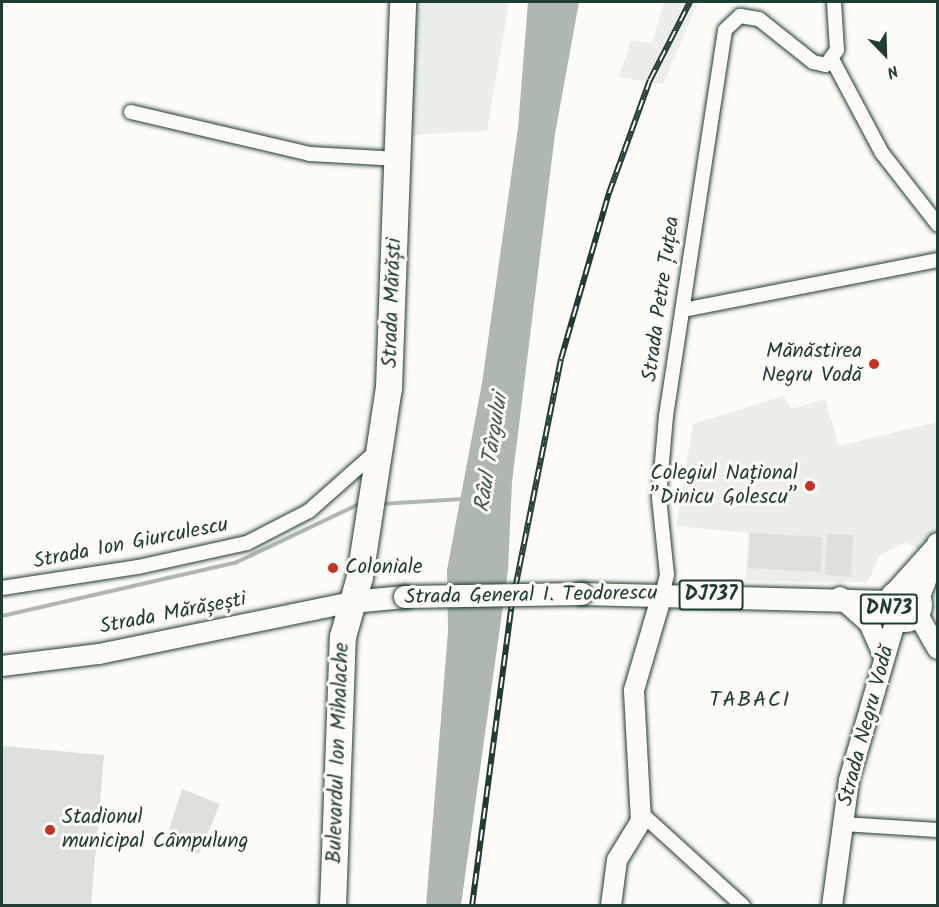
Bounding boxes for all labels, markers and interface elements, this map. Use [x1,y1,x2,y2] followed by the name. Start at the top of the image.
[855,24,915,84] north arrow
[883,58,902,85] text: N
[638,215,686,383] street label: Strada Petre Țuțea
[378,237,408,369] street label: Strada Mărăști
[762,339,862,389] place label: Mănăstirea Negru Vodă
[867,357,881,371] marker: Mănăstirea Negru Vodă
[470,392,514,514] water label: Râul Târgului
[650,461,798,511] place label: Colegiul Național ”Dinicu Golescu”
[803,479,817,493] marker: Colegiul Național ”Dinicu Golescu”
[32,513,230,575] street label: Strada Ion Giurculescu
[345,555,422,581] place label: Coloniale
[326,561,340,575] marker: Coloniale
[678,578,744,612] road number: DJ737
[404,581,658,611] street label: Strada General I. Teodorescu
[98,587,248,641] street label: Strada Mărășești
[859,592,919,626] road number: DN73
[323,642,355,864] street label: Bulevardul Ion Mihalache
[833,643,901,809] street label: Strada Negru Vodă
[709,688,791,714] district label: TABACI
[62,805,249,855] place label: Stadionul municipal Câmpulung
[43,823,57,837] marker: Stadionul municipal Câmpulung

